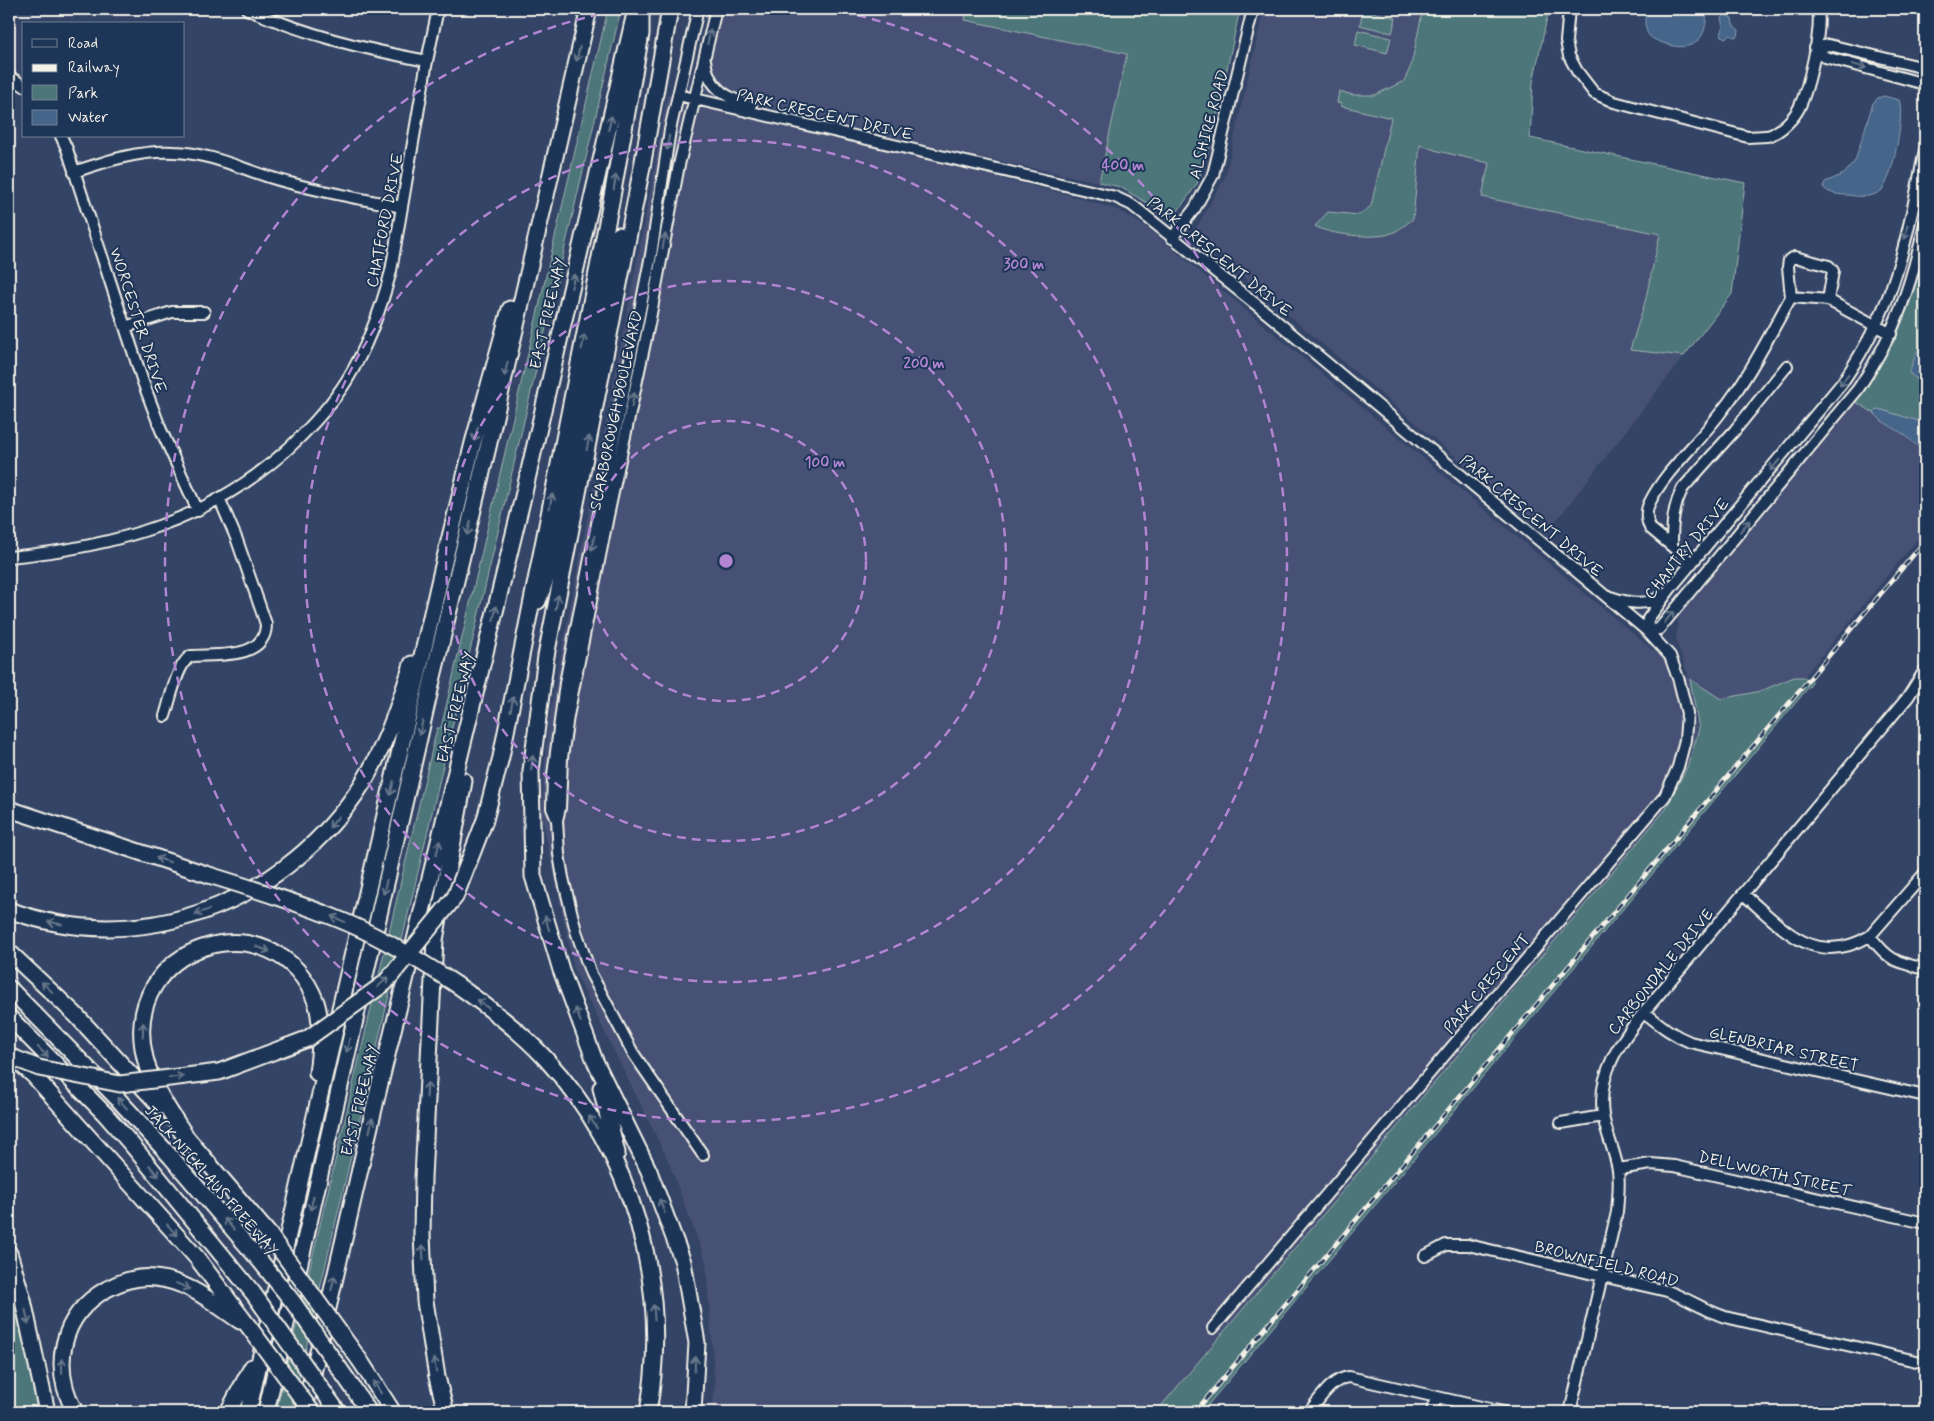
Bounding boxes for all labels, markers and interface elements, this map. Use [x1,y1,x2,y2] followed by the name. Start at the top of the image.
[22,22,185,138] legend
[705,29,714,45] one-way arrow
[68,34,98,54] text: Road
[573,46,582,62] one-way arrow
[68,58,120,78] text: Railway
[1851,62,1867,71] one-way arrow
[1185,67,1234,181] street label: ALSHIRE ROAD
[68,84,98,104] text: Park
[734,85,915,146] street label: PARK CRESCENT DRIVE
[68,108,108,128] text: Water
[606,116,615,132] one-way arrow
[663,135,673,151] one-way arrow
[362,151,409,289] street label: CHATFORD DRIVE
[1102,156,1144,176] text: 400 m
[610,175,620,191] one-way arrow
[1142,192,1296,322] street label: PARK CRESCENT DRIVE
[1901,223,1910,239] one-way arrow
[660,233,670,249] one-way arrow
[104,245,171,396] street label: WORCESTER DRIVE
[525,255,572,371] street label: EAST FREEWAY
[1004,255,1044,275] text: 300 m
[569,274,578,290] one-way arrow
[585,308,648,512] street label: SCARBOROUGH BOULEVARD
[579,334,589,350] one-way arrow
[904,354,945,374] text: 200 m
[501,361,510,377] one-way arrow
[1839,373,1849,387] one-way arrow
[628,393,638,409] one-way arrow
[470,426,480,442] one-way arrow
[584,435,594,451] one-way arrow
[1455,450,1607,582] street label: PARK CRESCENT DRIVE
[805,453,845,473] text: 100 m
[1769,458,1780,471] one-way arrow
[547,493,557,509] one-way arrow
[1640,494,1734,604] street label: CHANTRY DRIVE
[464,519,473,535] one-way arrow
[1739,519,1751,532] one-way arrow
[588,535,597,551] one-way arrow
[717,552,735,570] centre of rings
[553,595,562,611] one-way arrow
[491,606,500,622] one-way arrow
[1664,611,1675,624] one-way arrow
[432,649,480,765] street label: EAST FREEWAY
[507,696,517,712] one-way arrow
[416,720,425,736] one-way arrow
[527,755,537,771] one-way arrow
[387,779,396,795] one-way arrow
[329,815,340,828] one-way arrow
[434,840,443,856] one-way arrow
[155,854,171,864] one-way arrow
[380,878,389,894] one-way arrow
[1604,904,1719,1039] street label: CARBONDALE DRIVE
[194,908,210,917] one-way arrow
[331,914,346,924] one-way arrow
[542,916,551,932] one-way arrow
[48,918,64,927] one-way arrow
[1439,930,1535,1038] street label: PARK CRESCENT
[255,945,271,954] one-way arrow
[377,977,390,988] one-way arrow
[41,981,54,993] one-way arrow
[477,999,490,1010] one-way arrow
[573,1008,582,1023] one-way arrow
[1707,1022,1861,1077] street label: GLENBRIAR STREET
[138,1023,148,1039] one-way arrow
[343,1036,352,1052] one-way arrow
[336,1042,384,1158] street label: EAST FREEWAY
[37,1045,49,1057] one-way arrow
[168,1072,184,1082] one-way arrow
[423,1082,432,1098] one-way arrow
[116,1096,127,1109] one-way arrow
[139,1101,282,1261] street label: JACK NICKLAUS FREEWAY
[588,1116,598,1130] one-way arrow
[367,1117,376,1133] one-way arrow
[1696,1147,1854,1203] street label: DELLWORTH STREET
[148,1164,159,1177] one-way arrow
[307,1195,316,1211] one-way arrow
[657,1199,666,1214] one-way arrow
[224,1218,235,1231] one-way arrow
[167,1223,178,1236] one-way arrow
[1532,1236,1681,1293] street label: BROWNFIELD ROAD
[419,1245,428,1261] one-way arrow
[329,1275,339,1291] one-way arrow
[176,1282,191,1291] one-way arrow
[650,1304,659,1320] one-way arrow
[23,1308,32,1324] one-way arrow
[691,1356,700,1372] one-way arrow
[430,1357,440,1373] one-way arrow
[57,1358,67,1374] one-way arrow
[372,1380,383,1394] one-way arrow

